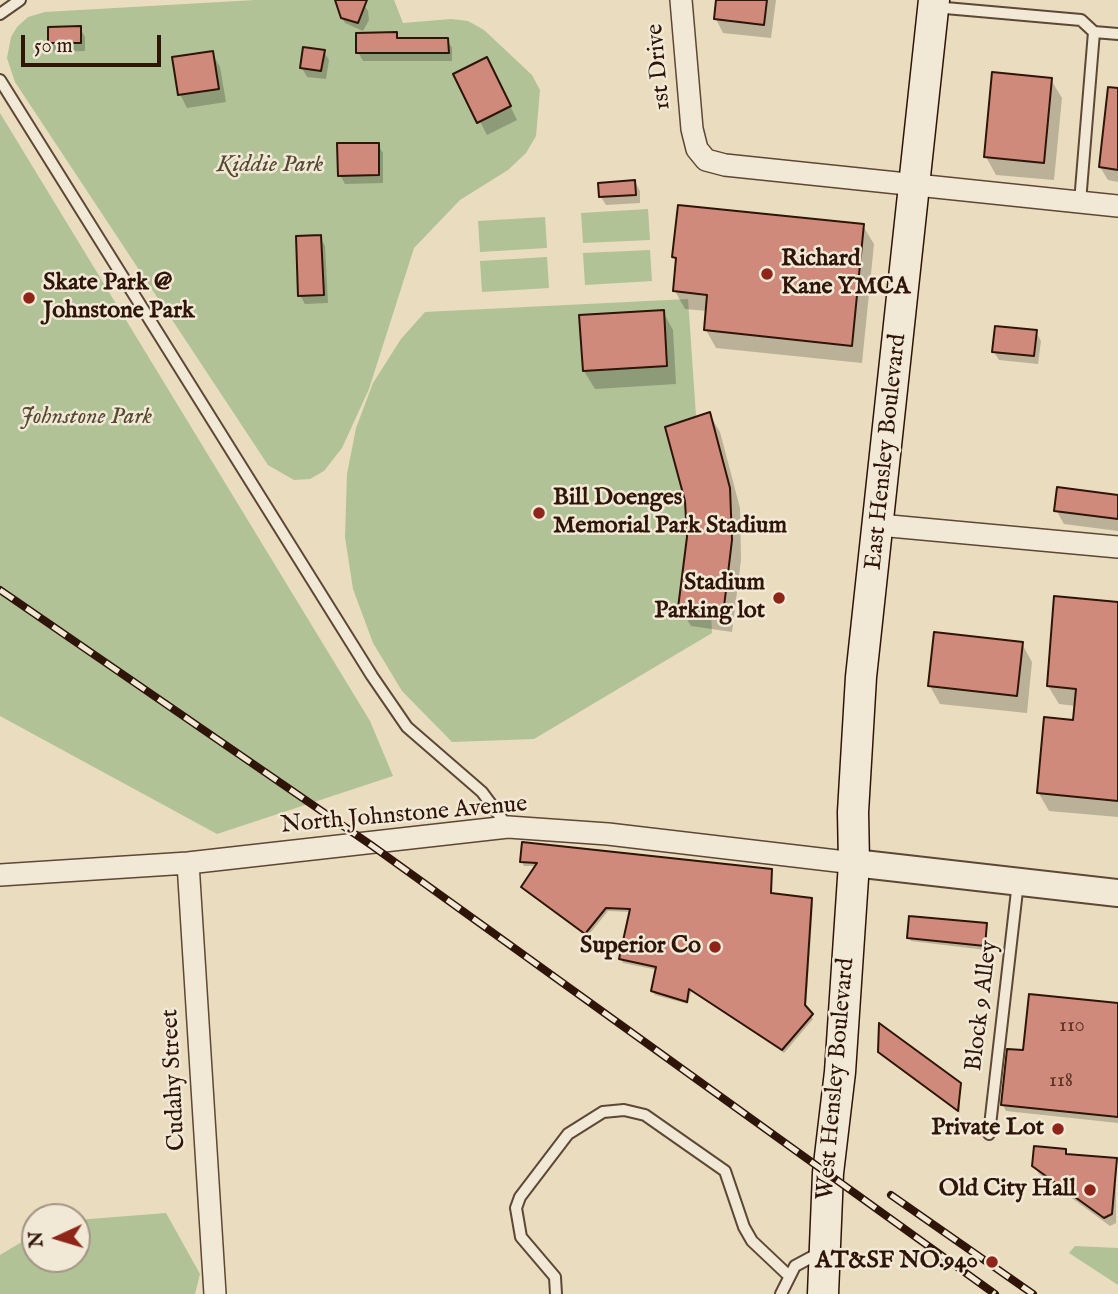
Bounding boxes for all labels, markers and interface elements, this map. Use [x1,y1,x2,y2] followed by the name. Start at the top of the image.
[24,21,164,65] scale bar
[642,23,678,111] street label: 1st Drive
[34,33,73,60] text: 50 m
[217,152,323,180] park label: Kiddie Park
[781,246,910,302] place label: Richard Kane YMCA
[759,266,775,282] marker: Richard Kane YMCA
[43,270,195,326] place label: Skate Park @ Johnstone Park
[21,290,37,306] marker: Skate Park @ Johnstone Park
[860,333,914,571] street label: East Hensley Boulevard
[20,404,152,432] park label: Johnstone Park
[553,485,787,541] place label: Bill Doenges Memorial Park Stadium
[531,505,547,521] marker: Bill Doenges Memorial Park Stadium
[654,570,765,626] place label: Stadium Parking lot
[771,590,787,606] marker: Stadium Parking lot
[280,791,528,841] street label: North Johnstone Avenue
[580,933,701,961] place label: Superior Co
[707,939,723,955] marker: Superior Co
[961,939,1005,1073] street label: Block 9 Alley
[812,957,862,1201] street label: West Hensley Boulevard
[157,1008,193,1152] street label: Cudahy Street
[1059,1014,1085,1040] house number: 110
[1049,1069,1073,1095] house number: 118
[931,1115,1044,1143] place label: Private Lot
[1050,1121,1066,1137] marker: Private Lot
[939,1176,1076,1204] place label: Old City Hall
[1082,1182,1098,1198] marker: Old City Hall
[21,1203,91,1273] north arrow
[25,1230,50,1248] text: N
[815,1248,978,1276] place label: AT&SF NO.940
[984,1254,1000,1270] marker: AT&SF NO.940

